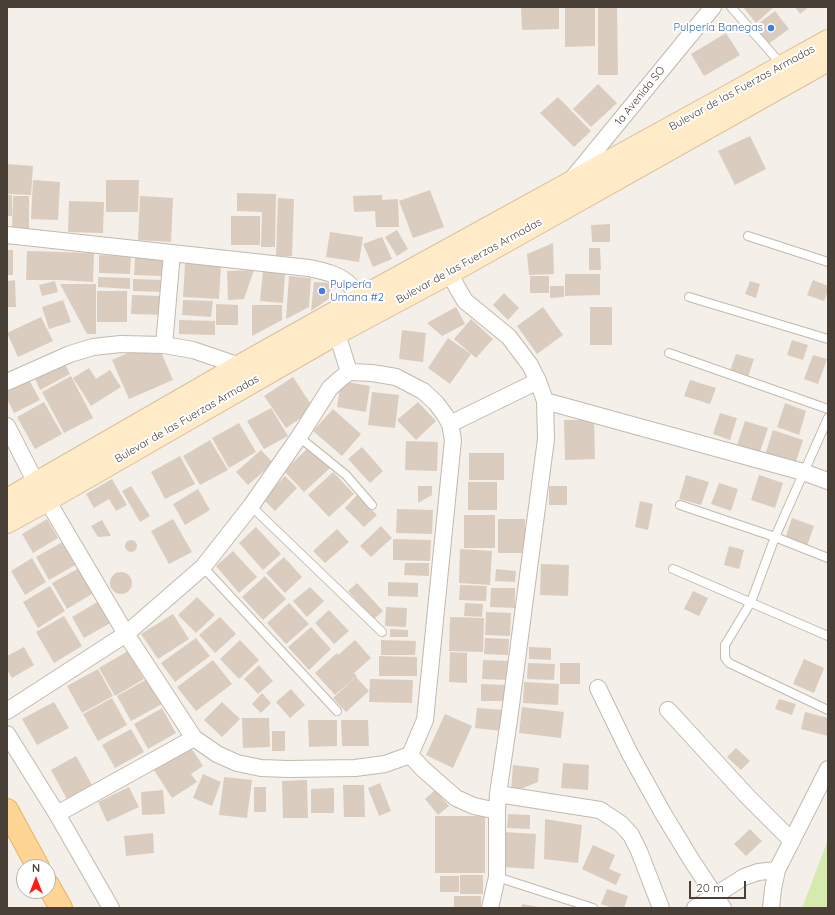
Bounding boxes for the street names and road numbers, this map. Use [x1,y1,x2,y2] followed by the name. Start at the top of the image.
[667,42,817,134] street label: Bulevar de las Fuerzas Armadas
[612,64,668,128] street label: 1a Avenida SO
[394,215,544,307] street label: Bulevar de las Fuerzas Armadas
[113,372,261,466] street label: Bulevar de las Fuerzas Armadas

